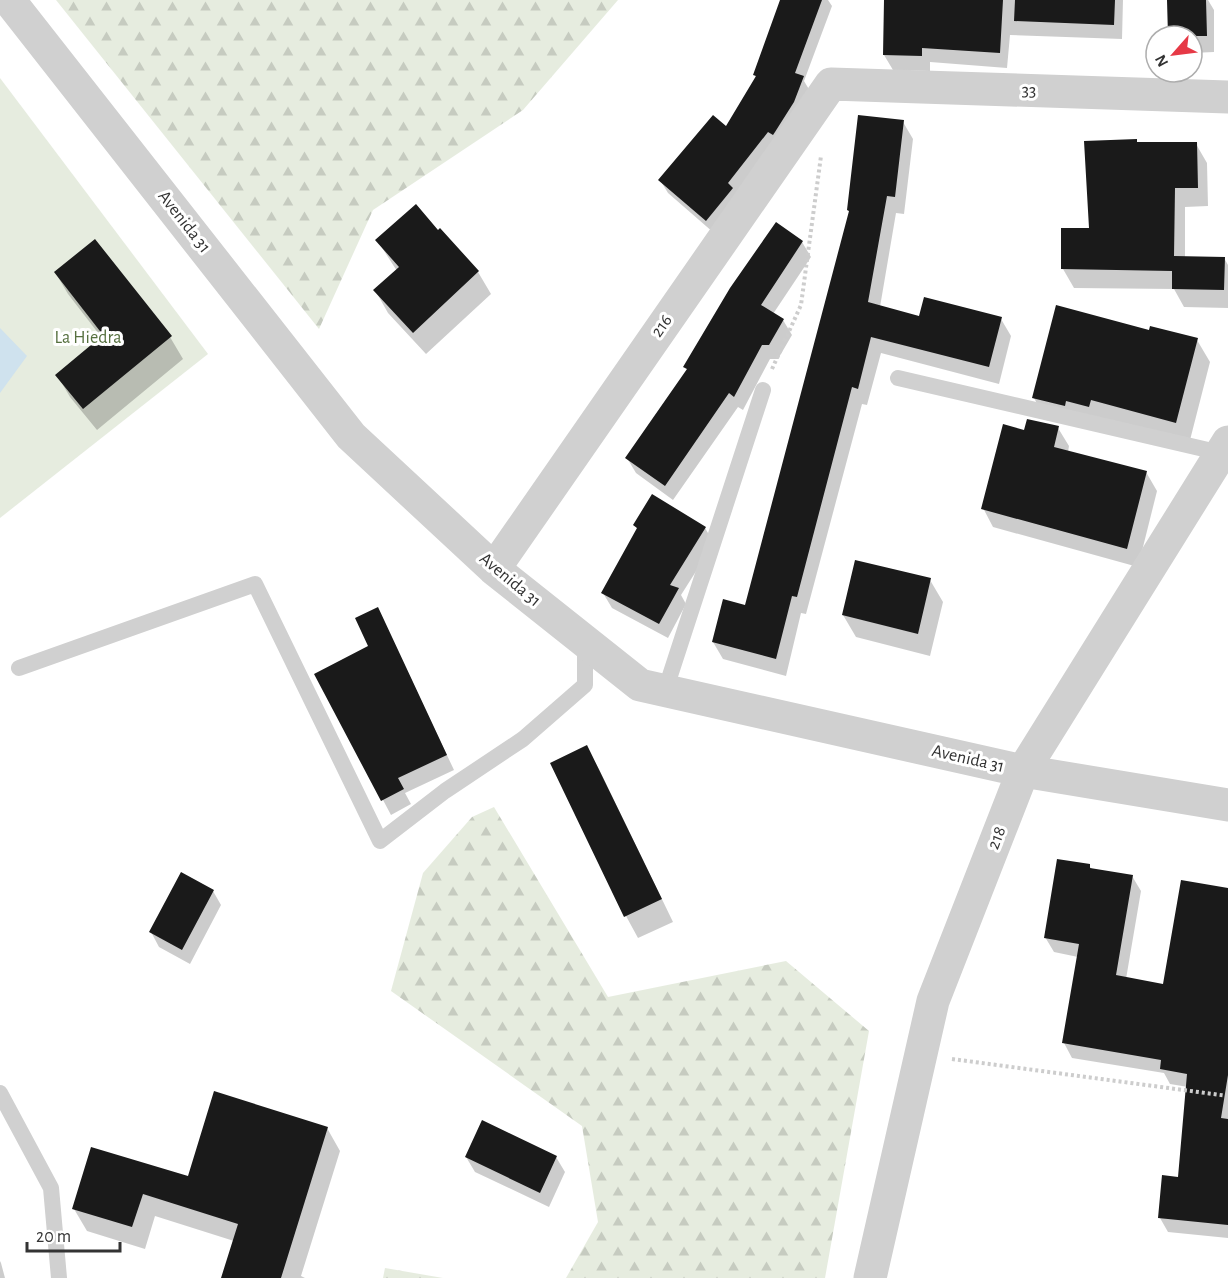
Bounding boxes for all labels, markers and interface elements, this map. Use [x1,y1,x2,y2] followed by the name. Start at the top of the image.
[1144,24,1204,84] north arrow
[1152,52,1171,69] text: N
[1021,82,1037,100] street label: 33
[154,187,214,257] street label: Avenida 31
[648,311,676,341] street label: 216
[54,329,122,347] park label: La Hiedra
[476,549,544,611] street label: Avenida 31
[930,742,1006,776] street label: Avenida 31
[984,824,1010,852] street label: 218
[27,1215,120,1253] scale bar
[36,1228,71,1246] text: 20 m

